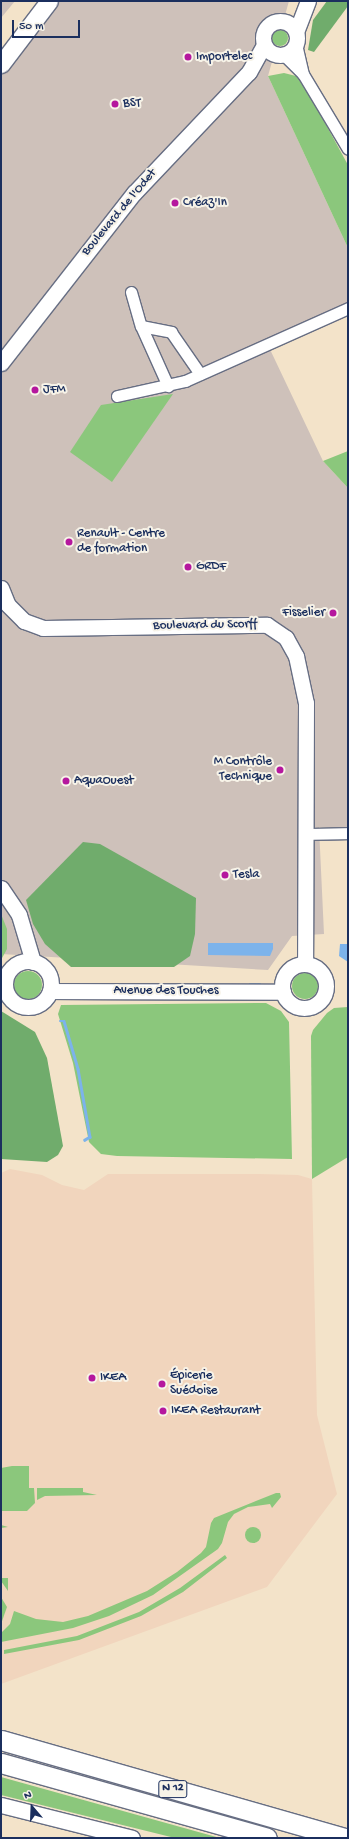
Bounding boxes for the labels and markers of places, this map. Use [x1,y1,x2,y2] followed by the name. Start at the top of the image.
[196,49,252,65] place label: Importelec
[183,52,193,62] marker: Importelec
[123,96,141,112] place label: BST
[110,99,120,109] marker: BST
[183,195,227,211] place label: Créaz'In
[170,198,180,208] marker: Créaz'In
[43,382,66,398] place label: JFM
[30,385,40,395] marker: JFM
[77,527,165,558] place label: Renault - Centre de formation
[64,537,74,547] marker: Renault - Centre de formation
[196,559,226,575] place label: GRDF
[183,562,193,572] marker: GRDF
[282,605,325,621] place label: Fisselier
[328,608,338,618] marker: Fisselier
[214,755,272,786] place label: M Contrôle Technique
[275,765,285,775] marker: M Contrôle Technique
[74,773,133,789] place label: AquaOuest
[61,776,71,786] marker: AquaOuest
[233,867,260,883] place label: Tesla
[220,870,230,880] marker: Tesla
[170,1369,218,1400] place label: Épicerie Suédoise
[100,1370,126,1386] place label: IKEA
[87,1373,97,1383] marker: IKEA
[157,1379,167,1389] marker: Épicerie Suédoise
[171,1403,260,1419] place label: IKEA Restaurant
[158,1406,168,1416] marker: IKEA Restaurant

